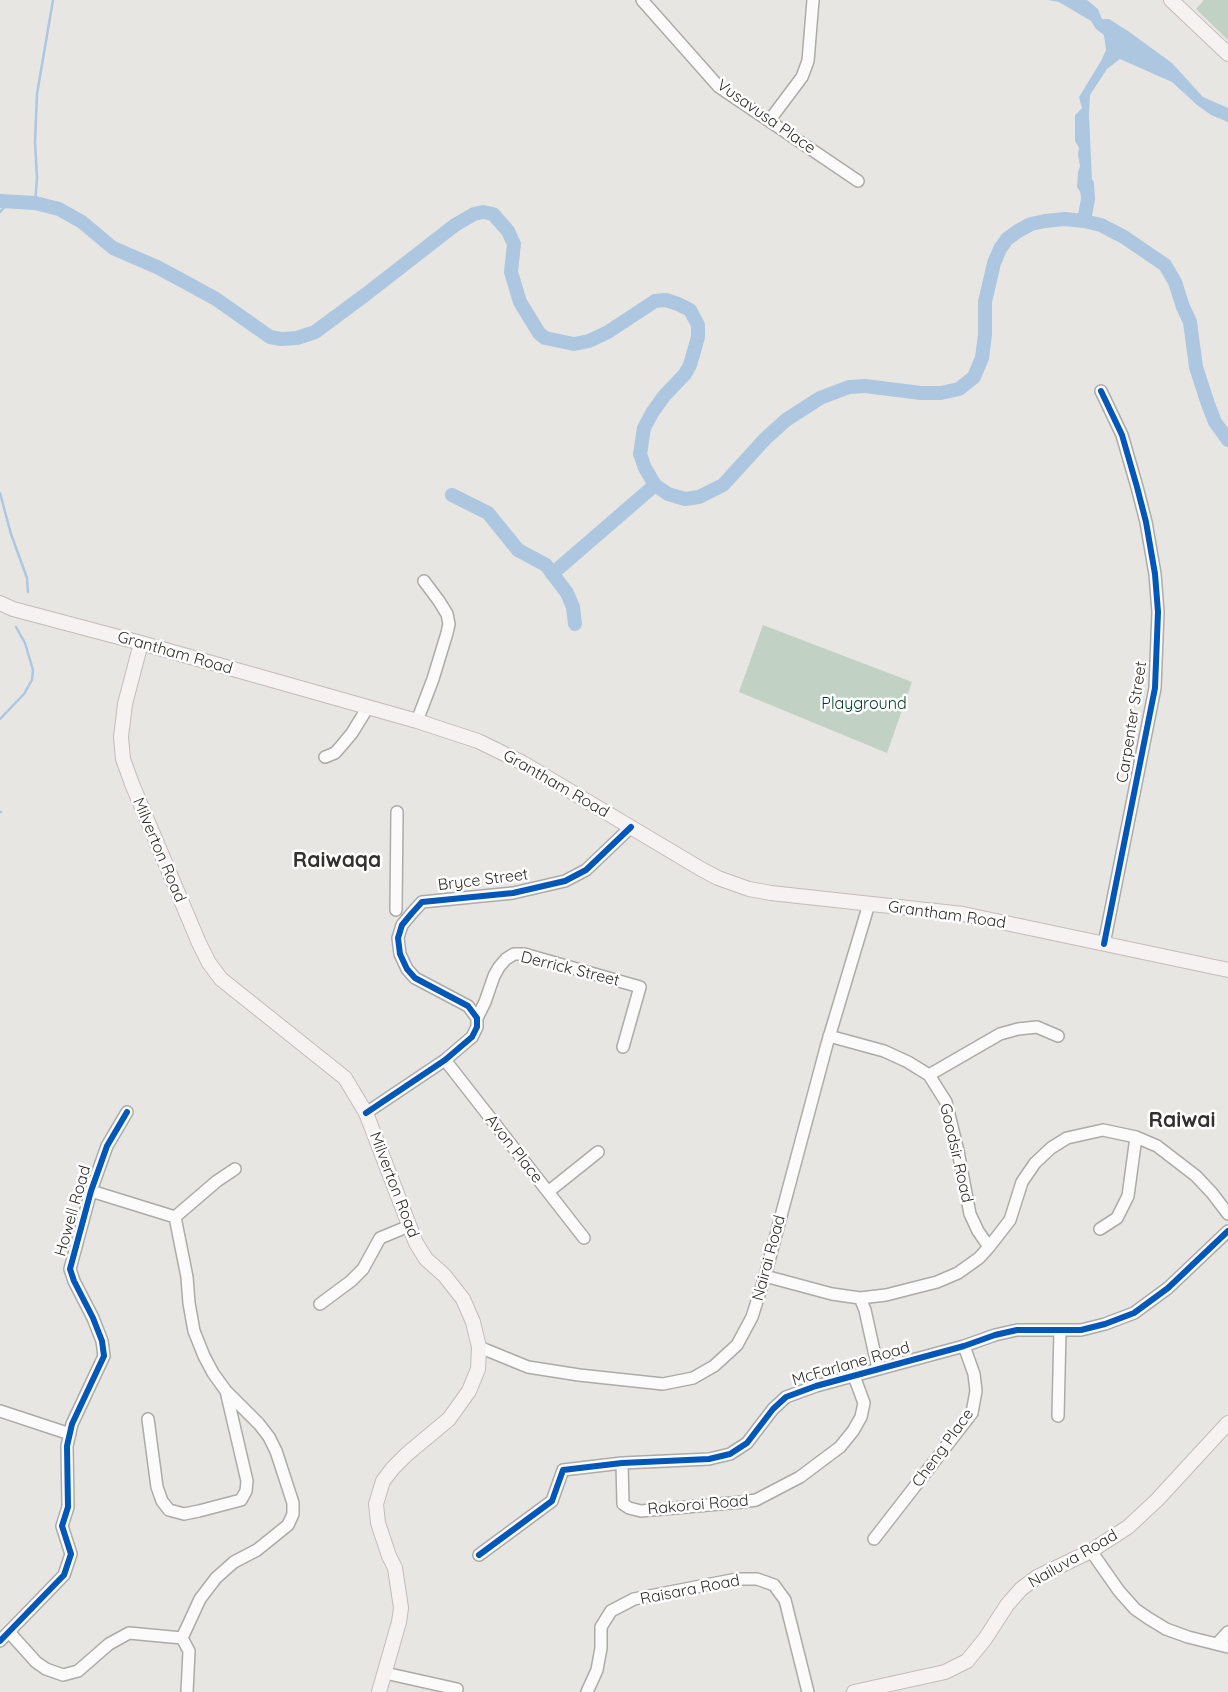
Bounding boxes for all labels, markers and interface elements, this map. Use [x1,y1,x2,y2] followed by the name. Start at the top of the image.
[713,76,819,158] street label: Vusavusa Place
[115,627,235,679] street label: Grantham Road
[1113,660,1151,784] street label: Carpenter Street
[821,694,907,714] park label: Playground
[500,746,612,822] street label: Grantham Road
[128,795,190,905] street label: Milverton Road
[293,848,381,874] district label: Raiwaqa
[437,865,529,895] street label: Bryce Street
[887,897,1007,933] street label: Grantham Road
[519,947,621,991] street label: Derrick Street
[935,1101,977,1205] street label: Goodsir Road
[1148,1108,1216,1134] district label: Raiwai
[481,1111,547,1187] street label: Avon Place
[365,1129,423,1241] street label: Milverton Road
[51,1163,95,1259] street label: Howell Road
[748,1213,790,1303] street label: Nairai Road
[790,1338,912,1390] street label: McFarlane Road
[908,1405,978,1491] street label: Cheng Place
[647,1491,749,1519] street label: Rakoroi Road
[1025,1526,1121,1592] street label: Nailuva Road
[639,1571,741,1609] street label: Raisara Road

